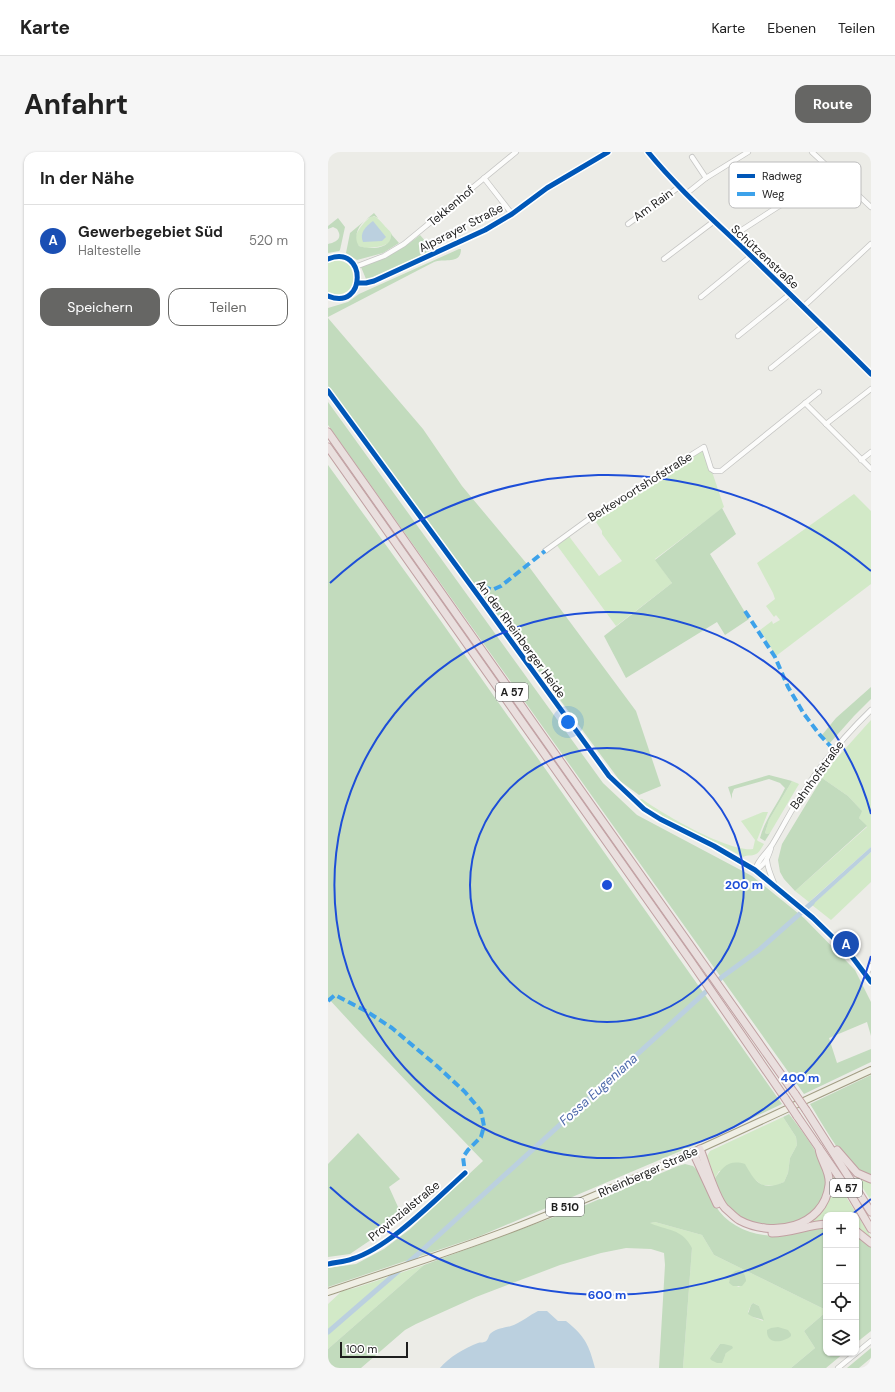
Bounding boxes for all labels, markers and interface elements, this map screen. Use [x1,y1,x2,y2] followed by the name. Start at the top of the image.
[20,15,70,40] text: Karte
[711,19,745,37] text: Karte
[767,19,816,37] text: Ebenen
[838,19,875,37] text: Teilen
[795,85,871,123] button: Route
[24,86,128,123] text: Anfahrt
[729,162,861,208] legend
[40,167,135,189] text: In der Nähe
[762,169,802,183] text: Radweg
[424,182,478,230] street label: Tekkenhof
[630,185,676,225] street label: Am Rain
[762,187,784,201] text: Weg
[416,200,506,256] street label: Alpsrayer Straße
[728,221,803,293] street label: Schützenstraße
[78,222,223,242] text: Gewerbegebiet Süd
[48,232,58,249] text: A
[249,232,288,249] text: 520 m
[78,242,141,259] text: Haltestelle
[40,288,160,326] button: Speichern
[168,288,288,326] button: Teilen
[585,448,695,526] street label: Berkevoortshofstraße
[473,577,569,701] street label: An der Rheinberger Heide
[496,683,528,701] road number: A 57
[558,712,578,732] your location
[787,737,848,813] street label: Bahnhofstraße
[725,877,763,893] text: 200 m
[600,878,614,892] centre of rings
[833,929,859,959] pin: A
[556,1050,641,1129] water label: Fossa Eugeniana
[781,1070,819,1086] text: 400 m
[596,1143,700,1201] street label: Rheinberger Straße
[365,1177,443,1245] street label: Provinzialstraße
[830,1179,862,1197] road number: A 57
[546,1198,584,1216] road number: B 510
[823,1212,859,1356] map controls
[823,1212,859,1248] button: +
[823,1248,859,1284] button: −
[823,1284,859,1320] button: locate
[588,1287,626,1303] text: 600 m
[823,1320,859,1356] button: layers
[340,1340,408,1359] scale bar
[346,1342,377,1356] text: 100 m

